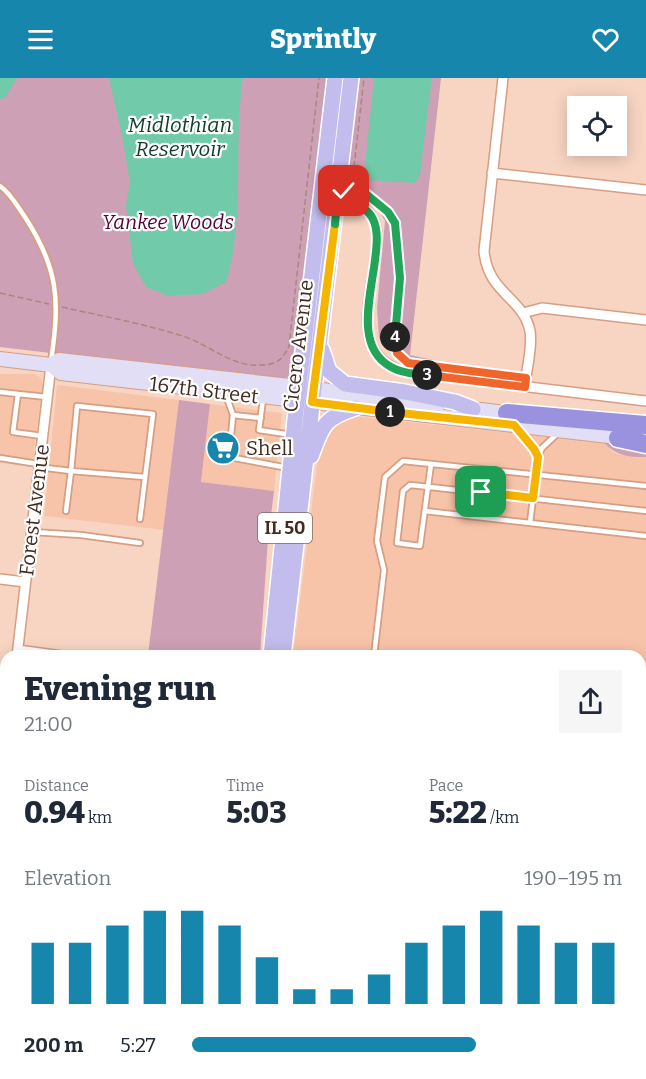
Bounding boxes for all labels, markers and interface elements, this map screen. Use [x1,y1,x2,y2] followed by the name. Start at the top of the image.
[24,23,57,56] icon: menu
[270,23,376,55] text: Sprintly
[589,23,622,56] icon: heart
[567,96,627,156] map controls
[567,96,627,156] button: locate
[128,112,232,162] water label: Midlothian Reservoir
[318,165,369,216] pin
[327,174,360,207] icon: check
[102,210,234,234] park label: Yankee Woods
[278,278,318,414] street label: Cicero Avenue
[380,322,410,352] pin: 4
[390,327,400,346] text: 4
[412,360,442,390] pin: 3
[422,365,432,384] text: 3
[148,371,260,409] street label: 167th Street
[375,397,405,427] pin: 1
[387,402,393,421] text: 1
[205,430,241,466] supermarket icon: Shell
[246,436,293,460] place label: Shell
[14,443,54,577] street label: Forest Avenue
[455,466,506,517] pin
[464,475,497,508] icon: arrive
[258,513,312,543] road number: IL 50
[24,669,216,709] text: Evening run
[559,670,622,733] button: share
[24,712,73,736] text: 21:00
[24,776,89,795] text: Distance
[226,776,264,795] text: Time
[429,776,463,795] text: Pace
[24,795,85,831] text: 0.94
[226,795,287,831] text: 5:03
[429,795,487,831] text: 5:22
[85,808,112,827] text: km
[487,808,519,827] text: /km
[24,866,111,890] text: Elevation
[524,866,622,890] text: 190–195 m
[24,1033,83,1057] text: 200 m
[120,1033,156,1057] text: 5:27

